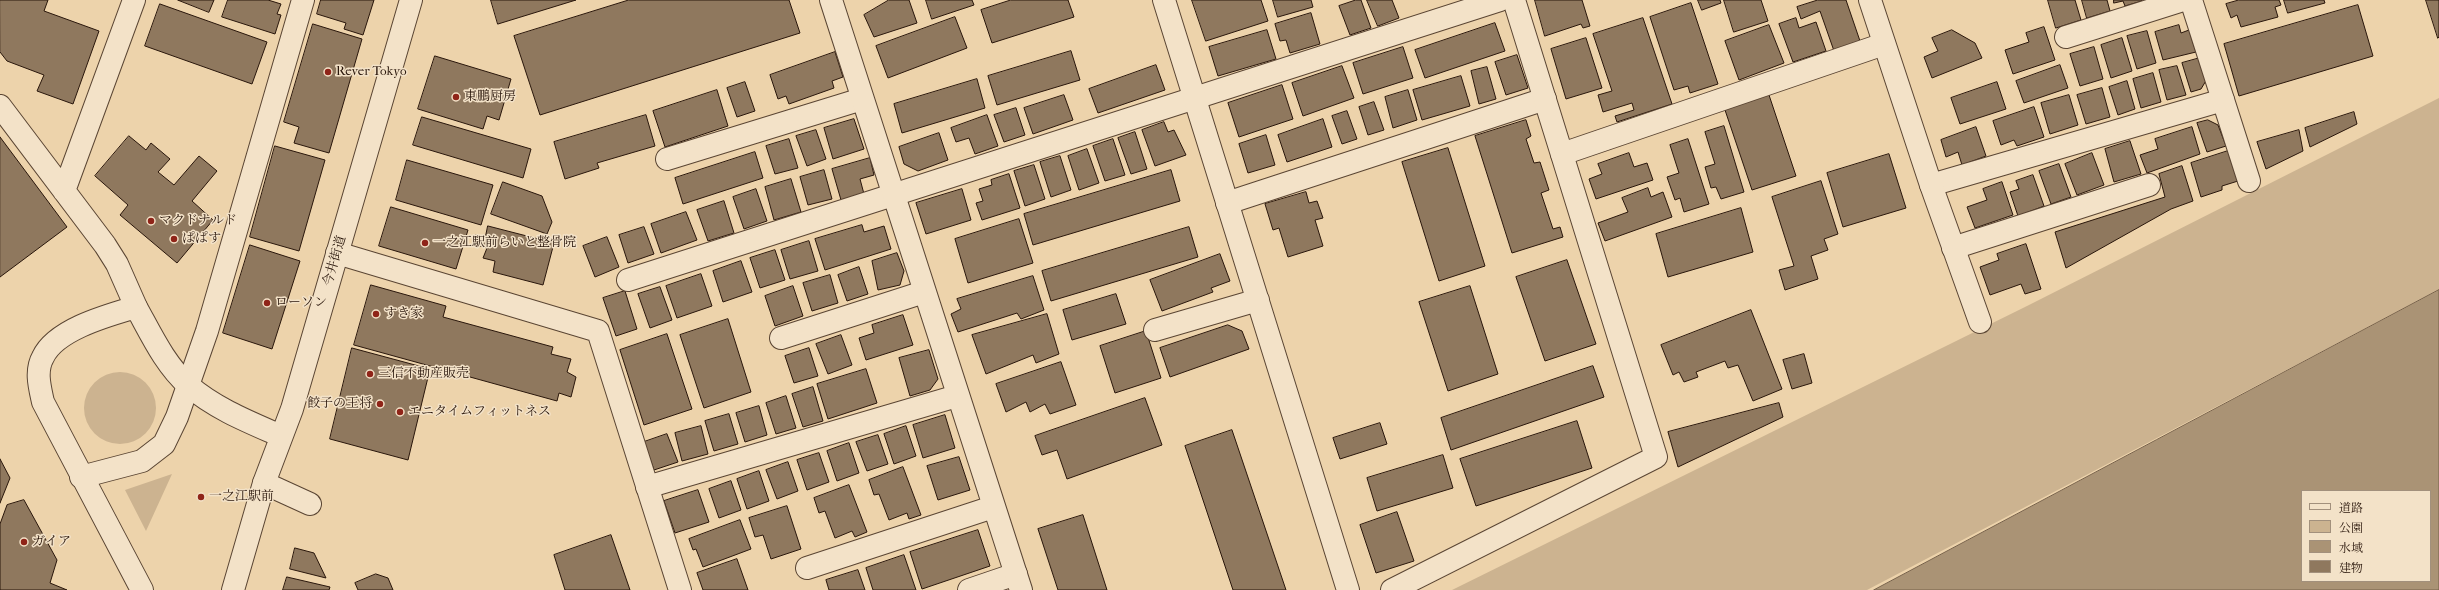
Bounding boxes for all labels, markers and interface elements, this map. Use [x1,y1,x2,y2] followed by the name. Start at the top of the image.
[336,64,407,80] place label: Rever Tokyo
[323,67,333,77] marker: Rever Tokyo
[464,89,516,105] place label: 東鵬厨房
[451,92,461,102] marker: 東鵬厨房
[159,213,237,229] place label: マクドナルド
[146,216,156,226] marker: マクドナルド
[182,231,221,247] place label: ぱぱす
[169,234,179,244] marker: ぱぱす
[320,234,350,288] street label: 今井街道
[433,235,576,251] place label: 一之江駅前らいと整骨院
[420,238,430,248] marker: 一之江駅前らいと整骨院
[275,295,327,311] place label: ローソン
[262,298,272,308] marker: ローソン
[384,306,423,322] place label: すき家
[371,309,381,319] marker: すき家
[378,366,469,382] place label: 三信不動産販売
[365,369,375,379] marker: 三信不動産販売
[307,396,372,412] place label: 餃子の王将
[375,399,385,409] marker: 餃子の王将
[408,404,551,420] place label: エニタイムフィットネス
[395,407,405,417] marker: エニタイムフィットネス
[209,489,274,505] place label: 一之江駅前
[2301,490,2431,582] legend
[196,492,206,502] marker: 一之江駅前
[2339,501,2363,515] text: 道路
[2339,521,2363,535] text: 公園
[32,534,71,550] place label: ガイア
[19,537,29,547] marker: ガイア
[2339,541,2363,555] text: 水域
[2339,561,2363,575] text: 建物

